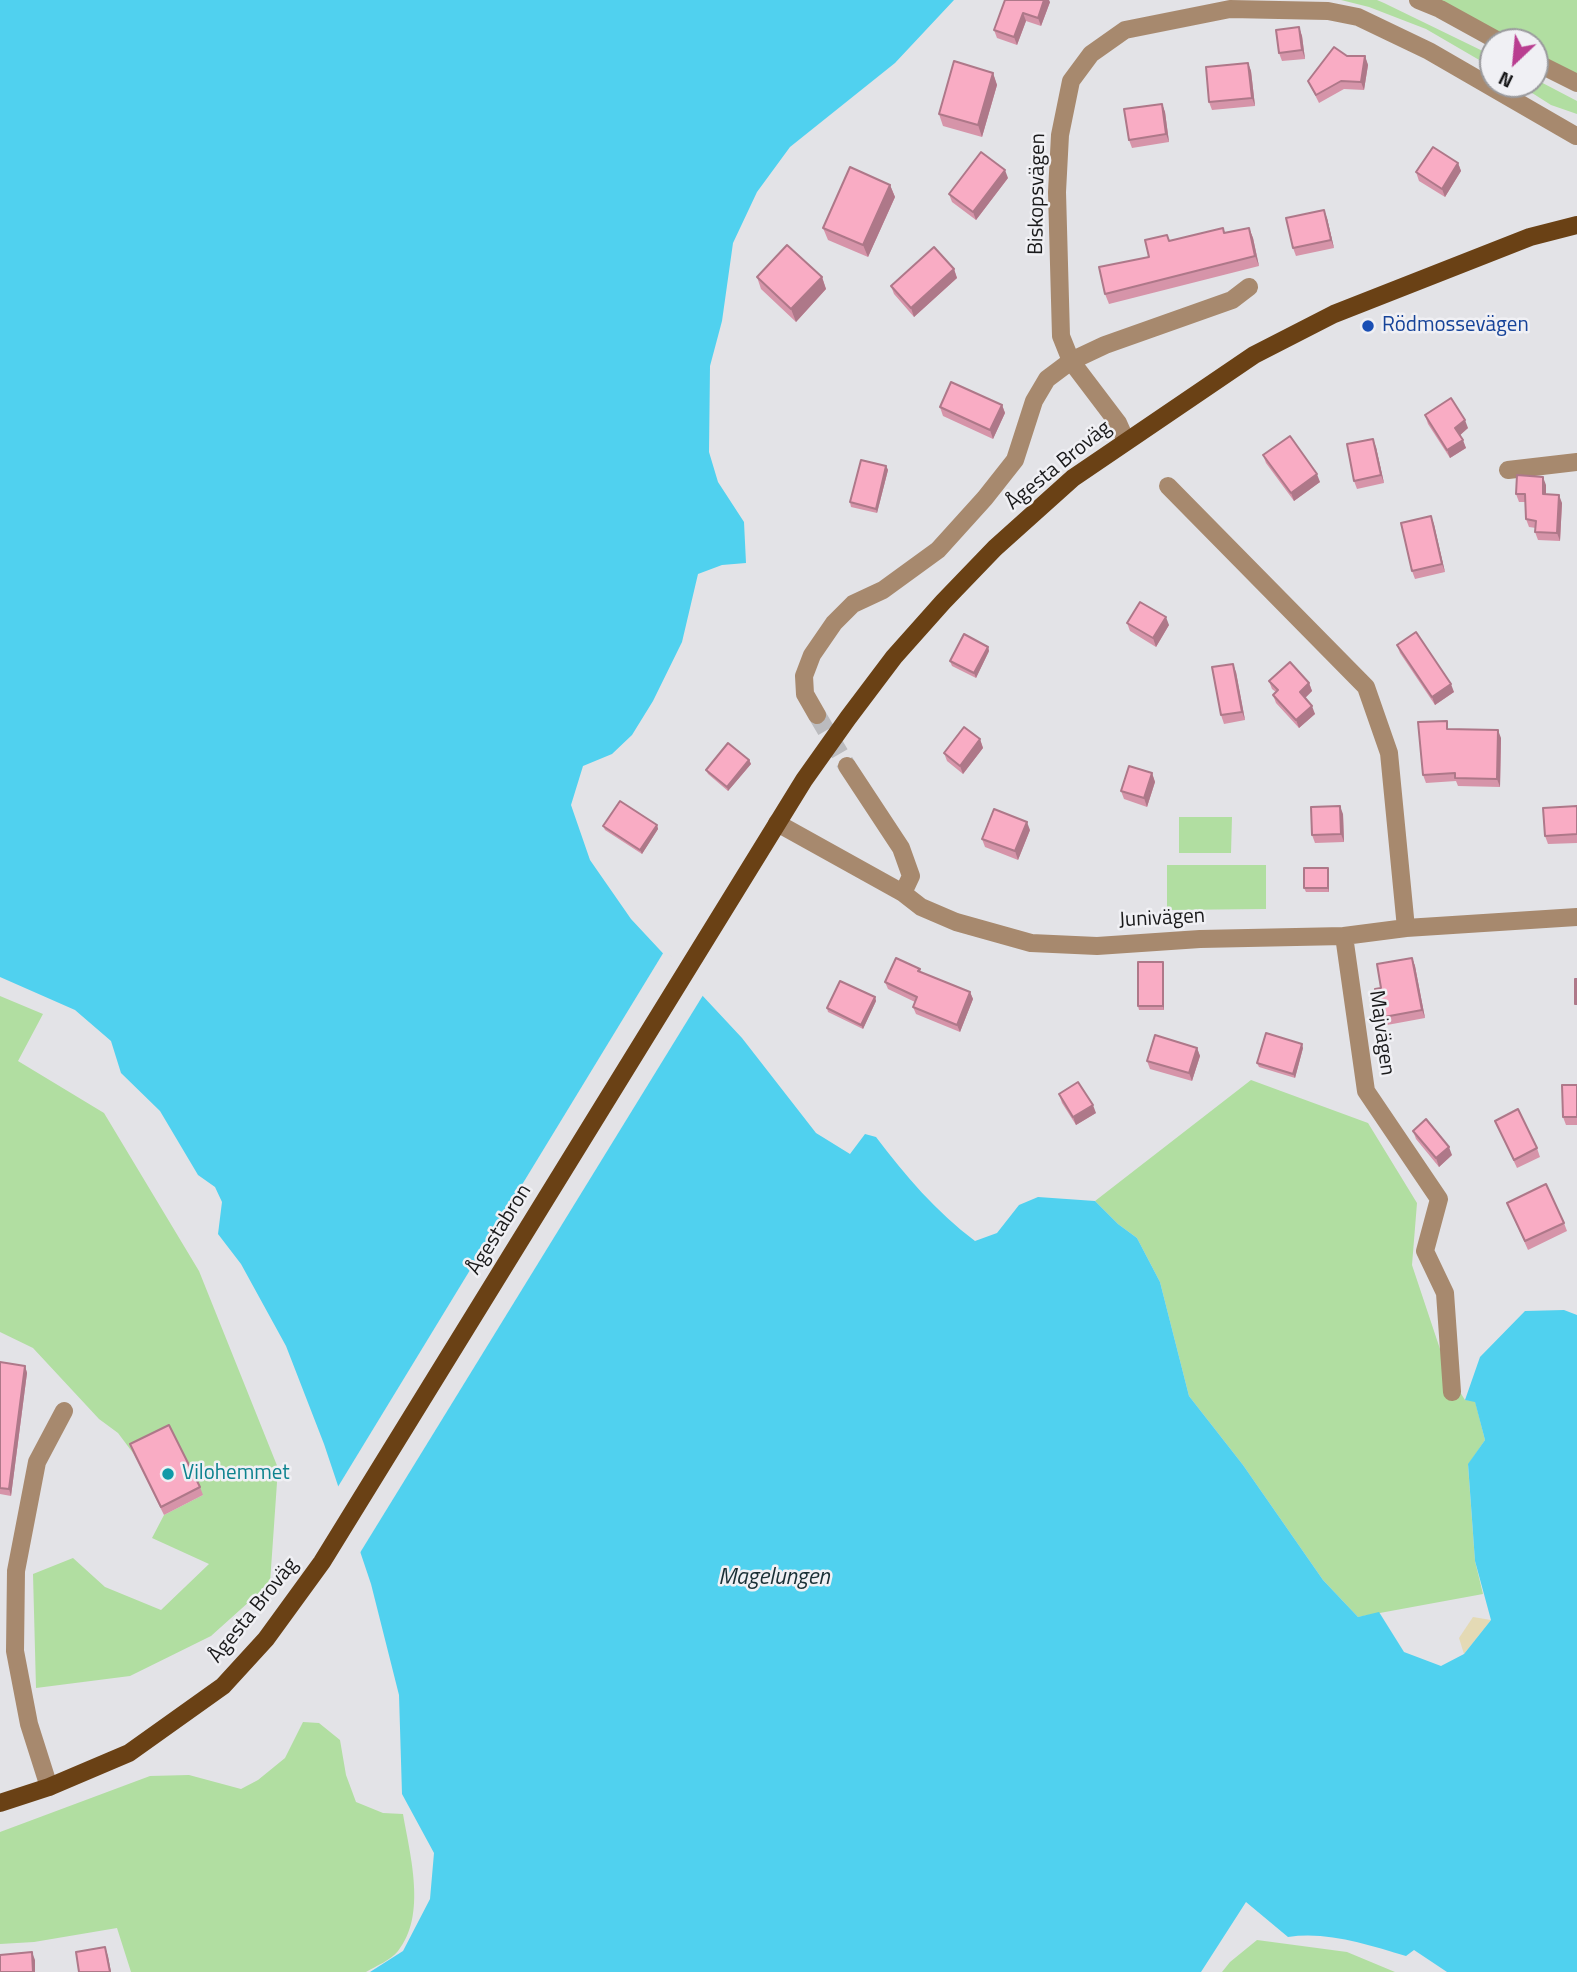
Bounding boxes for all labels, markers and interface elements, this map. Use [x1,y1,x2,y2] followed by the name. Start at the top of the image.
[1479,28,1549,98] north arrow
[1493,65,1518,96] text: N
[1024,133,1052,255] street label: Biskopsvägen
[1382,313,1529,339] place label: Rödmossevägen
[1360,318,1376,334] marker: Rödmossevägen
[1001,416,1117,516] street label: Ågesta Broväg
[1118,904,1206,934] street label: Junivägen
[1363,989,1399,1077] street label: Majvägen
[462,1180,538,1280] street label: Ågestabron
[182,1461,290,1487] place label: Vilohemmet
[160,1466,176,1482] marker: Vilohemmet
[204,1553,304,1669] street label: Ågesta Broväg
[718,1564,830,1592] water label: Magelungen

